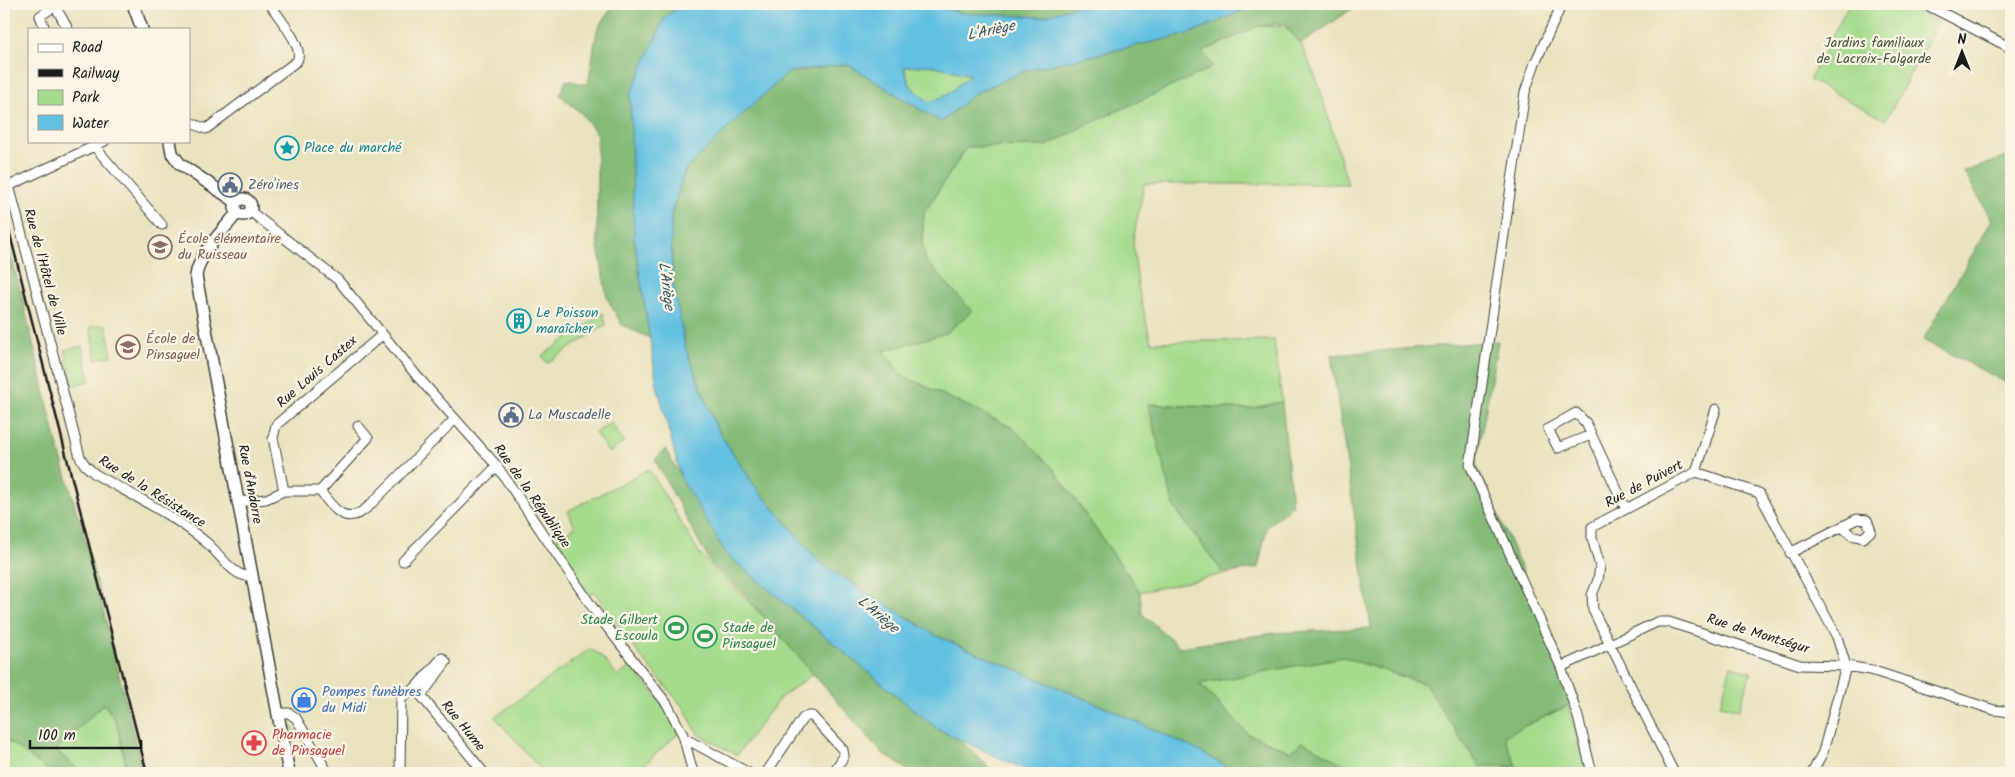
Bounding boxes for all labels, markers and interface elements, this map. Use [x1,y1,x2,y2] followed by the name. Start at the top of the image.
[965,14,1018,48] water label: L'Ariège
[28,28,190,142] legend
[1938,28,1988,78] north arrow
[1958,29,1967,51] text: N
[1817,32,1932,70] park label: Jardins familiaux de Lacroix-Falgarde
[72,36,103,60] text: Road
[72,62,120,86] text: Railway
[72,86,100,110] text: Park
[72,112,109,136] text: Water
[274,135,300,161] place icon: Place du marché
[304,137,402,159] place label: Place du marché
[217,172,243,198] public building icon: Zéro'ines
[248,174,299,196] place label: Zéro'ines
[17,206,73,339] street label: Rue de l'Hôtel de Ville
[178,228,282,266] place label: École élémentaire du Ruisseau
[147,234,173,260] school or university icon: École élémentaire du Ruisseau
[651,260,681,313] water label: L'Ariège
[536,302,599,340] place label: Le Poisson maraîcher
[506,308,532,334] building icon: Le Poisson maraîcher
[146,328,201,366] place label: École de Pinsaguel
[272,330,363,413] street label: Rue Louis Castex
[115,334,141,360] school or university icon: École de Pinsaguel
[498,402,524,428] public building icon: La Muscadelle
[528,404,612,426] place label: La Muscadelle
[488,439,577,553] street label: Rue de la République
[232,442,269,526] street label: Rue d'Andorre
[94,450,211,534] street label: Rue de la Résistance
[1601,454,1687,514] street label: Rue de Puivert
[852,590,905,641] water label: L'Ariège
[1704,608,1813,660] street label: Rue de Montségur
[581,609,659,647] place label: Stade Gilbert Escoula
[663,615,689,641] sports icon: Stade Gilbert Escoula
[722,617,777,655] place label: Stade de Pinsaguel
[692,623,718,649] sports icon: Stade de Pinsaguel
[322,681,422,719] place label: Pompes funèbres du Midi
[291,687,317,713] shop icon: Pompes funèbres du Midi
[435,696,491,757] street label: Rue Hume
[30,717,141,749] scale bar
[38,724,76,748] text: 100 m
[272,724,346,762] place label: Pharmacie de Pinsaguel
[241,730,267,756] pharmacy icon: Pharmacie de Pinsaguel

